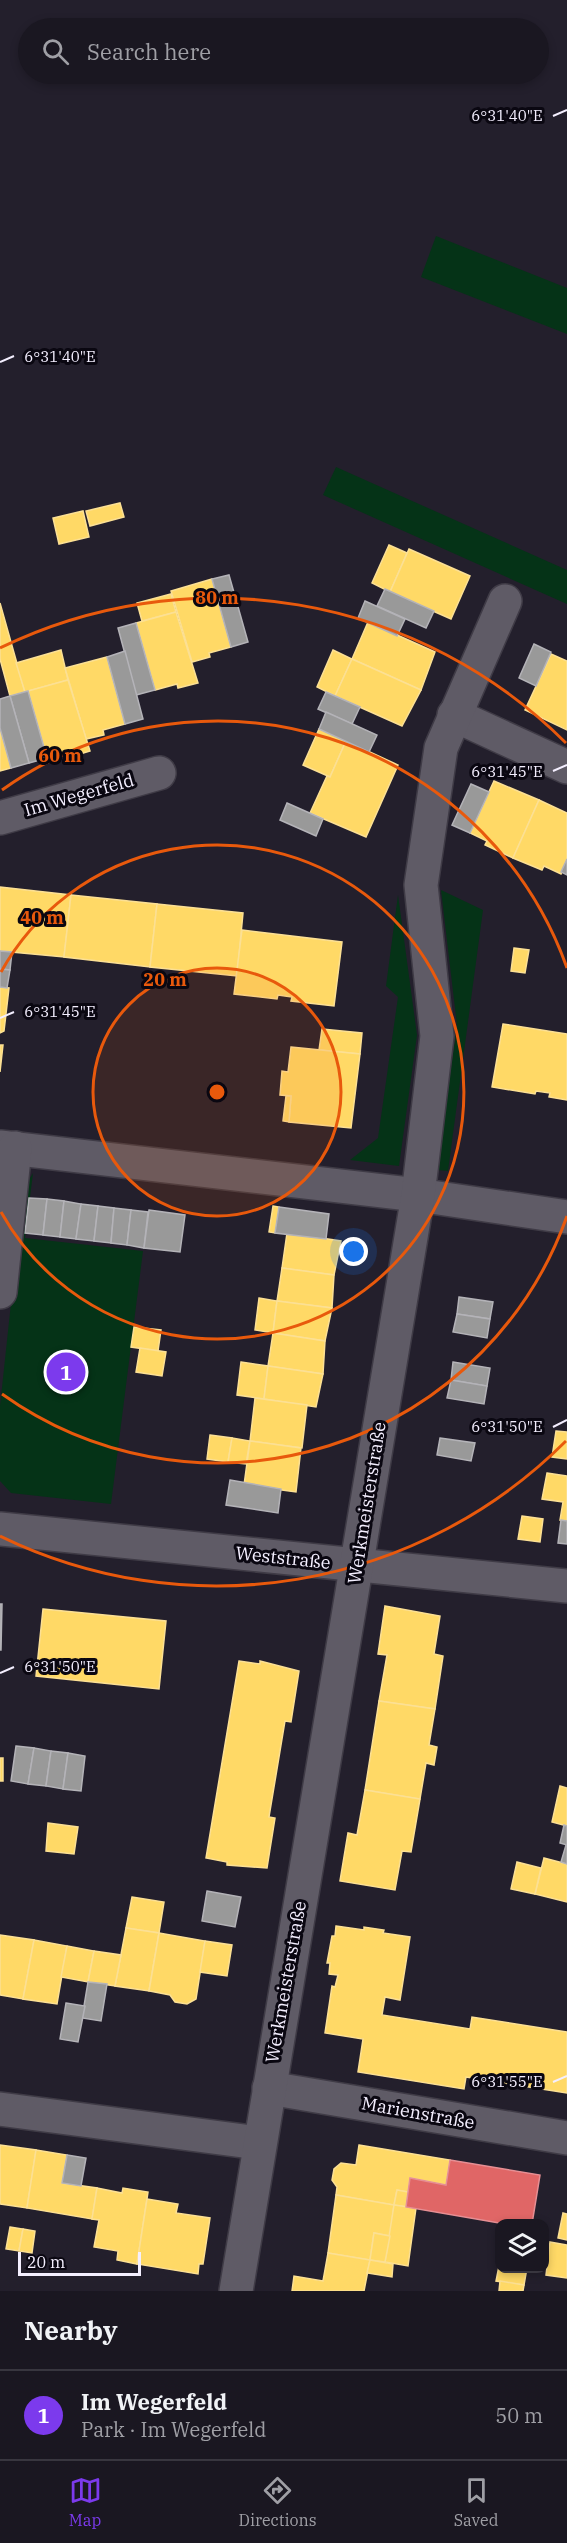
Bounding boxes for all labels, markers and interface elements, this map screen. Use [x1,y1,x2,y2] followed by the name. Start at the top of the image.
[18,18,549,84] search box
[39,35,72,68] icon: search
[87,37,211,66] text: Search here
[471,106,543,125] text: 6°31'40"E
[24,347,96,366] text: 6°31'40"E
[195,586,239,609] text: 80 m
[38,744,82,767] text: 60 m
[471,762,543,781] text: 6°31'45"E
[21,768,137,821] street label: Im Wegerfeld
[20,906,64,929] text: 40 m
[143,968,187,991] text: 20 m
[24,1002,96,1021] text: 6°31'45"E
[207,1082,227,1102] centre of rings
[339,1237,368,1266] your location
[46,1350,86,1394] pin: 1
[471,1417,543,1436] text: 6°31'50"E
[342,1420,391,1586] street label: Werkmeisterstraße
[234,1541,332,1574] street label: Weststraße
[24,1657,96,1676] text: 6°31'50"E
[260,1899,311,2065] street label: Werkmeisterstraße
[471,2072,543,2091] text: 6°31'55"E
[360,2091,476,2134] street label: Marienstraße
[495,2219,549,2273] map controls
[495,2219,549,2273] button: layers
[18,2249,141,2276] scale bar
[27,2252,65,2272] text: 20 m
[24,2313,118,2347] text: Nearby
[81,2387,227,2416] text: Im Wegerfeld
[38,2402,50,2429] text: 1
[495,2402,543,2429] text: 50 m
[81,2416,266,2443] text: Park · Im Wegerfeld
[69,2474,102,2530] tab: Map
[239,2474,317,2530] tab: Directions
[454,2474,498,2530] tab: Saved

